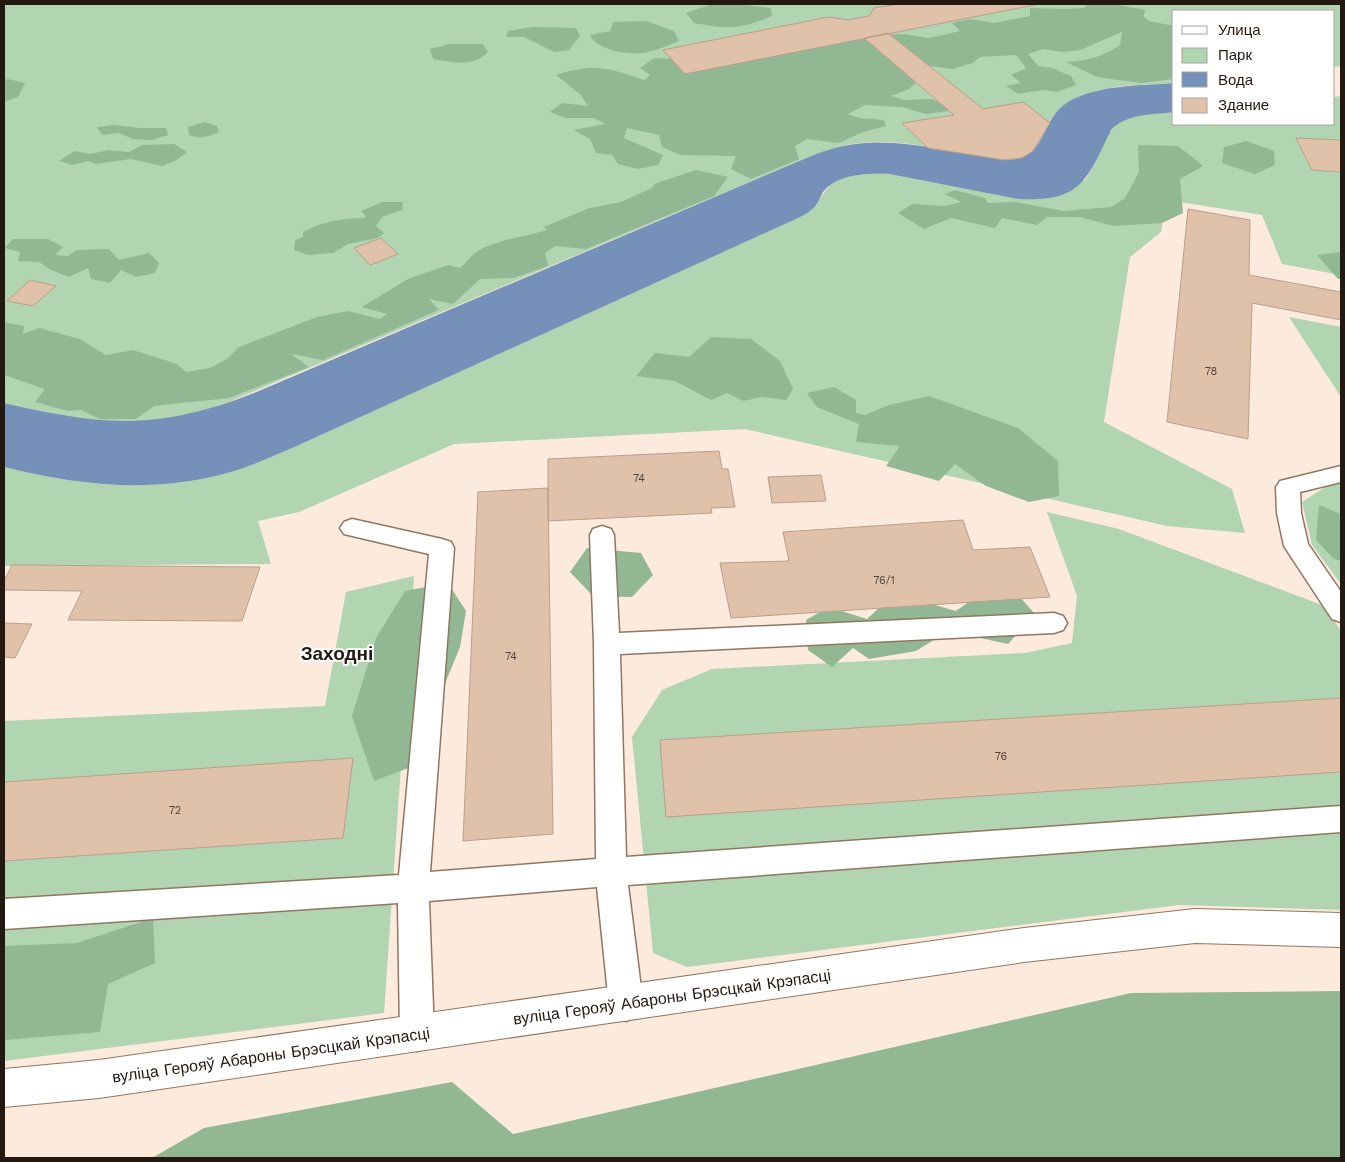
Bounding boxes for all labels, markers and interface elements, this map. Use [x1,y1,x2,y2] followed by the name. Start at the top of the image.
[1172,10,1335,125] legend
[1218,21,1261,39] text: Улица
[1218,46,1252,64] text: Парк
[1218,71,1254,89] text: Вода
[1218,96,1269,114] text: Здание
[1205,365,1218,378] house number: 78
[633,472,645,485] house number: 74
[873,574,895,587] house number: 76/1
[301,642,373,665] district label: Заходні
[505,650,517,663] house number: 74
[995,750,1008,763] house number: 76
[169,804,181,817] house number: 72
[512,965,832,1029] street label: вуліца Герояў Абароны Брэсцкай Крэпасці
[111,1023,431,1087] street label: вуліца Герояў Абароны Брэсцкай Крэпасці

